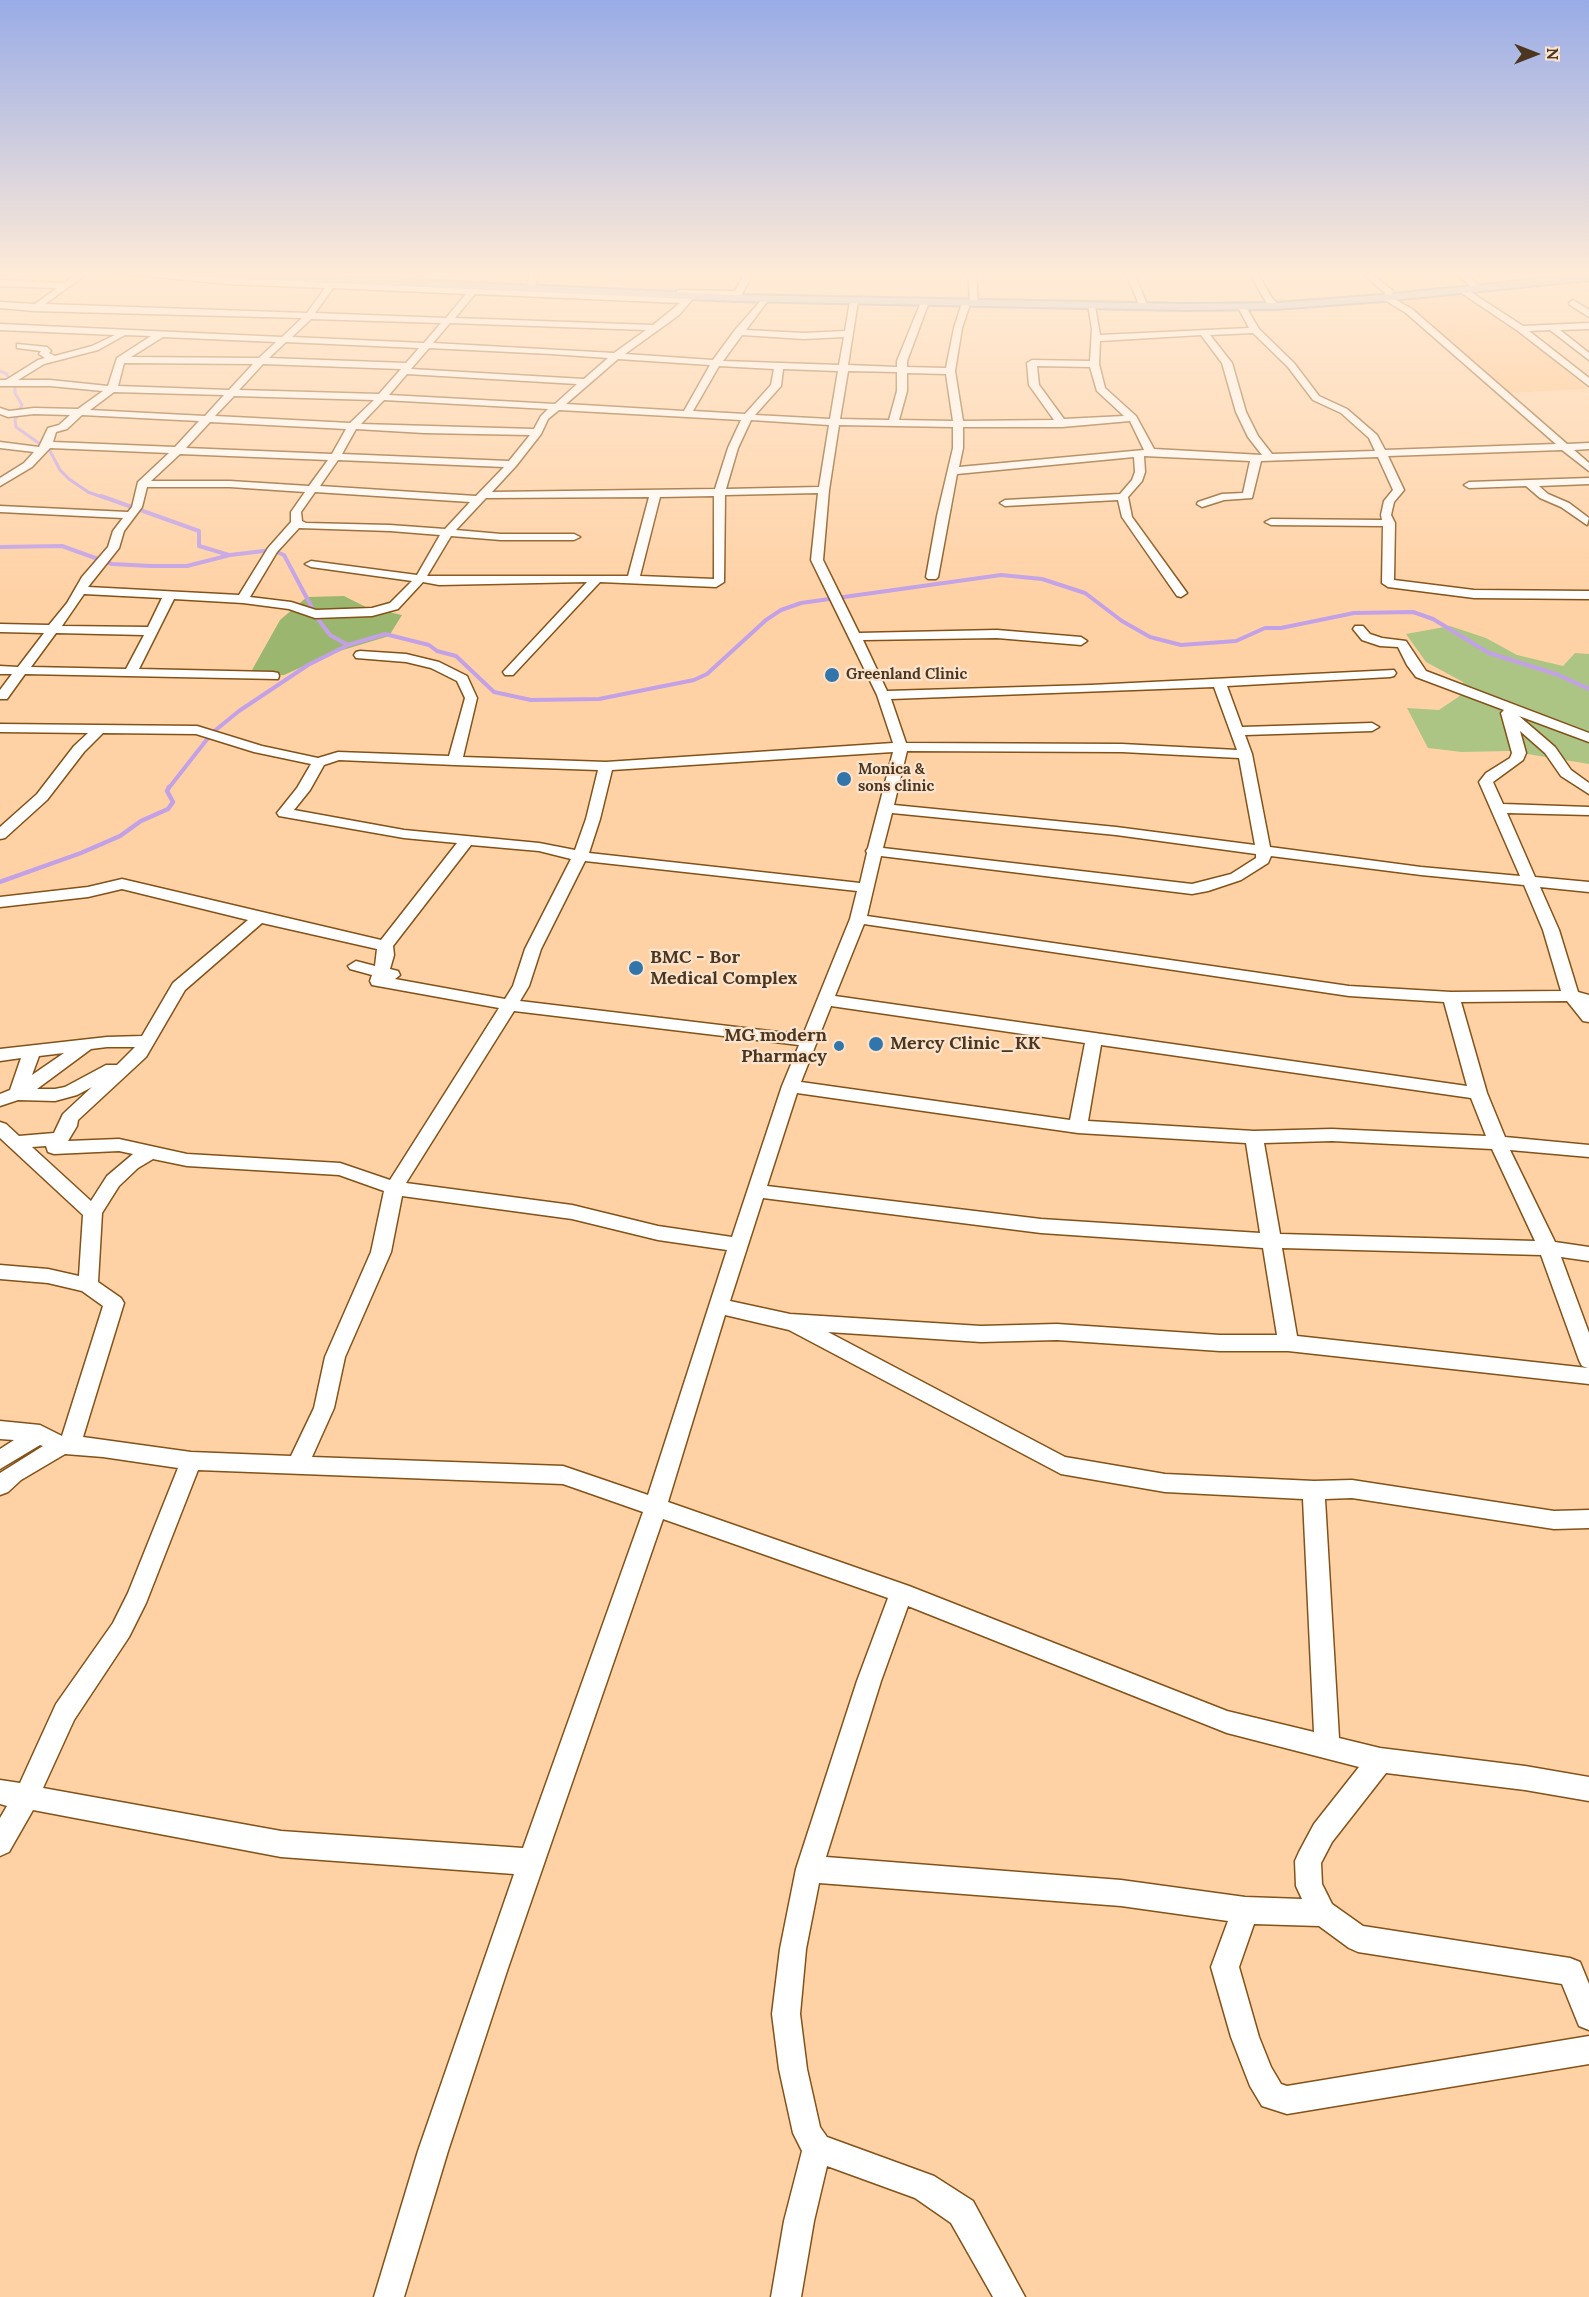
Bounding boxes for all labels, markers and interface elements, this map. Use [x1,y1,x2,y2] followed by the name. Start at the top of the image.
[1505,24,1565,84] north arrow
[1543,48,1563,60] text: N
[823,666,841,684] marker: Greenland Clinic
[846,666,967,684] place label: Greenland Clinic
[858,761,934,796] place label: Monica & sons clinic
[835,770,853,788] marker: Monica & sons clinic
[650,947,797,990] place label: BMC - Bor Medical Complex
[627,959,645,977] marker: BMC - Bor Medical Complex
[724,1025,827,1068] place label: MG modern Pharmacy
[890,1033,1040,1055] place label: Mercy Clinic_KK
[867,1035,885,1053] marker: Mercy Clinic_KK
[832,1039,846,1053] marker: MG modern Pharmacy

